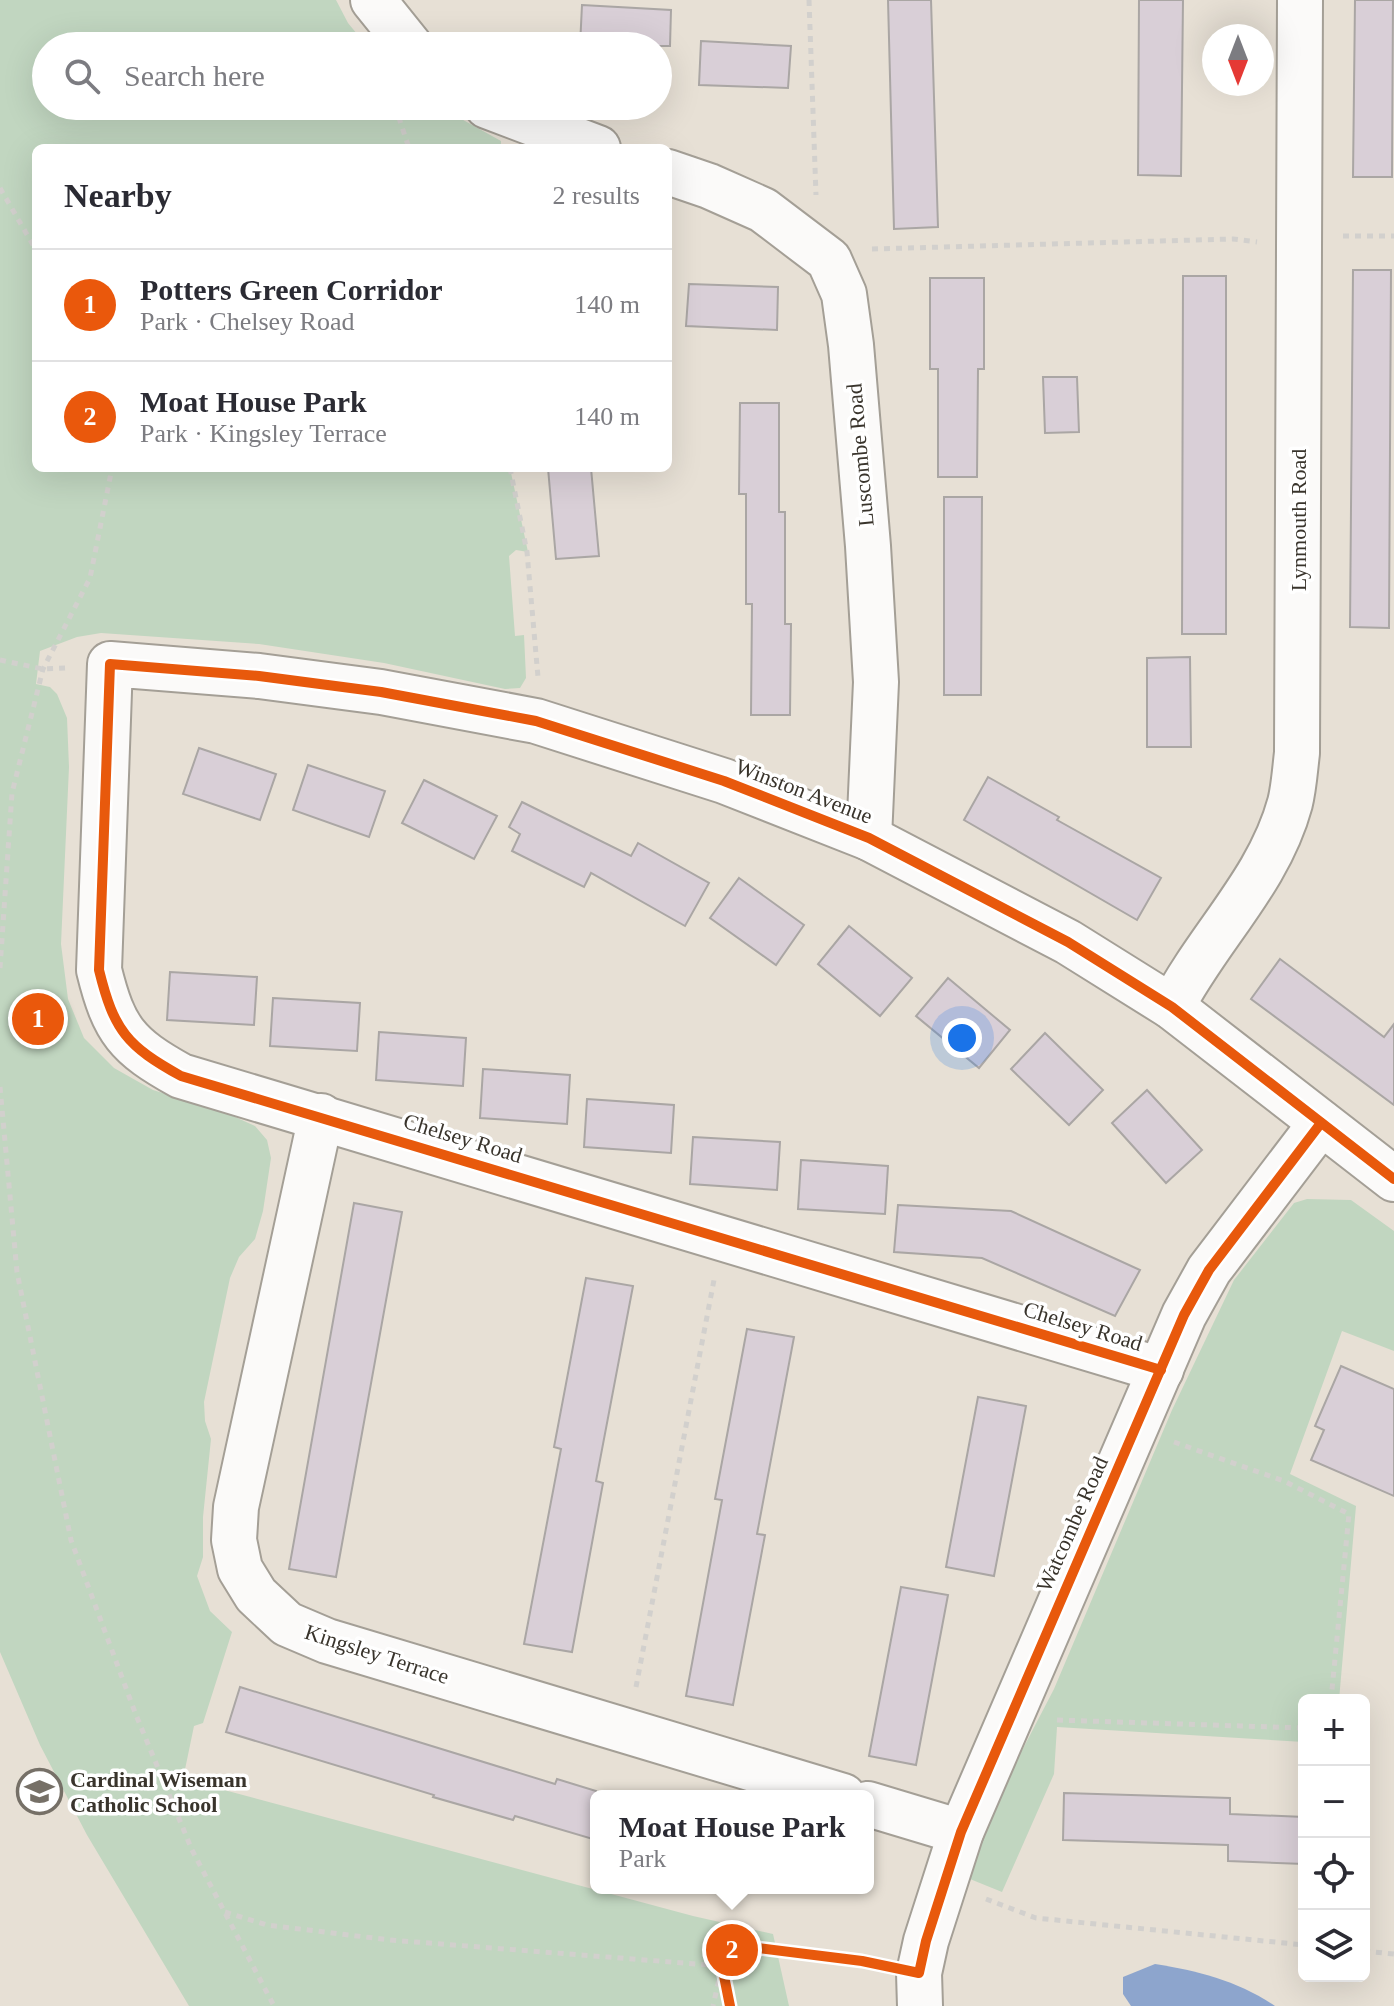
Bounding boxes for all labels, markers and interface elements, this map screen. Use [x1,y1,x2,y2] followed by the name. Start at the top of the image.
[1202,24,1274,96] north arrow
[32,32,672,120] search box
[60,54,104,98] icon: search
[124,59,265,92] text: Search here
[64,177,172,214] text: Nearby
[553,181,640,210] text: 2 results
[140,273,443,306] text: Potters Green Corridor
[84,290,97,319] text: 1
[574,290,640,319] text: 140 m
[140,307,354,336] text: Park · Chelsey Road
[841,382,879,528] street label: Luscombe Road
[140,385,367,418] text: Moat House Park
[84,402,97,431] text: 2
[574,402,640,431] text: 140 m
[140,419,387,448] text: Park · Kingsley Terrace
[1286,449,1311,591] street label: Lynmouth Road
[732,753,876,829] street label: Winston Avenue
[12,989,64,1049] pin: 1
[942,1018,982,1058] your location
[401,1108,525,1168] street label: Chelsey Road
[1021,1296,1145,1356] street label: Chelsey Road
[1031,1452,1113,1596] street label: Watcombe Road
[302,1619,452,1689] street label: Kingsley Terrace
[1298,1694,1370,1982] map controls
[1298,1694,1370,1766] button: +
[1298,1766,1370,1838] button: −
[70,1767,247,1817] place label: Cardinal Wiseman Catholic School
[15,1768,63,1816] school or university icon: Cardinal Wiseman Catholic School
[590,1790,874,1894] popup
[619,1810,845,1843] text: Moat House Park
[1298,1838,1370,1910] button: locate
[619,1844,666,1873] text: Park
[1298,1910,1370,1982] button: layers
[706,1920,758,1980] pin: 2

